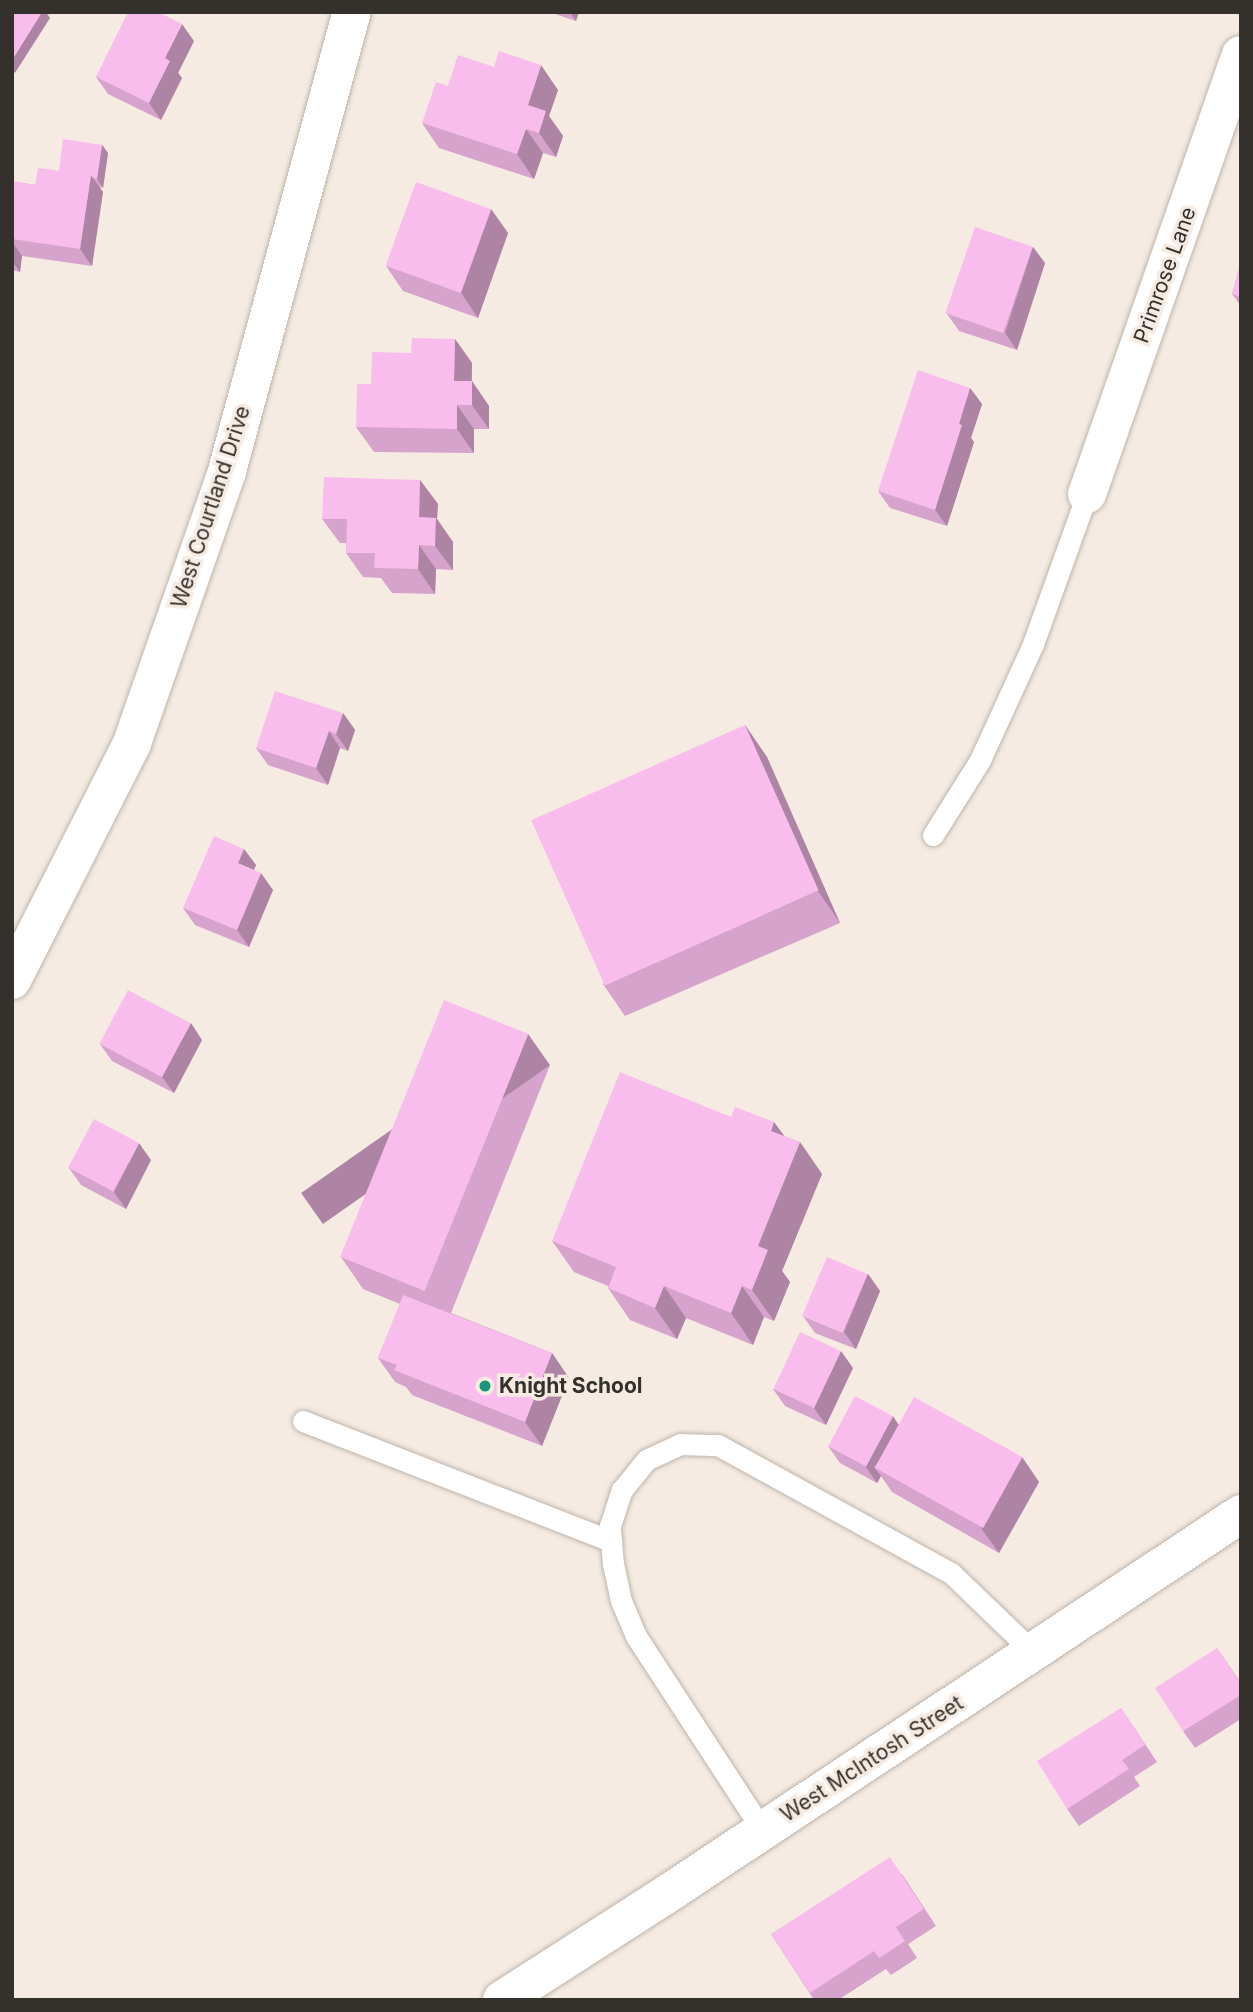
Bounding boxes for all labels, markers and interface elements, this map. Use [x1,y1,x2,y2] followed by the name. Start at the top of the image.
[1129,204,1201,346] street label: Primrose Lane
[166,403,256,611] street label: West Courtland Drive
[499,1373,643,1399] place label: Knight School
[477,1378,493,1394] marker: Knight School
[776,1691,968,1827] street label: West McIntosh Street

